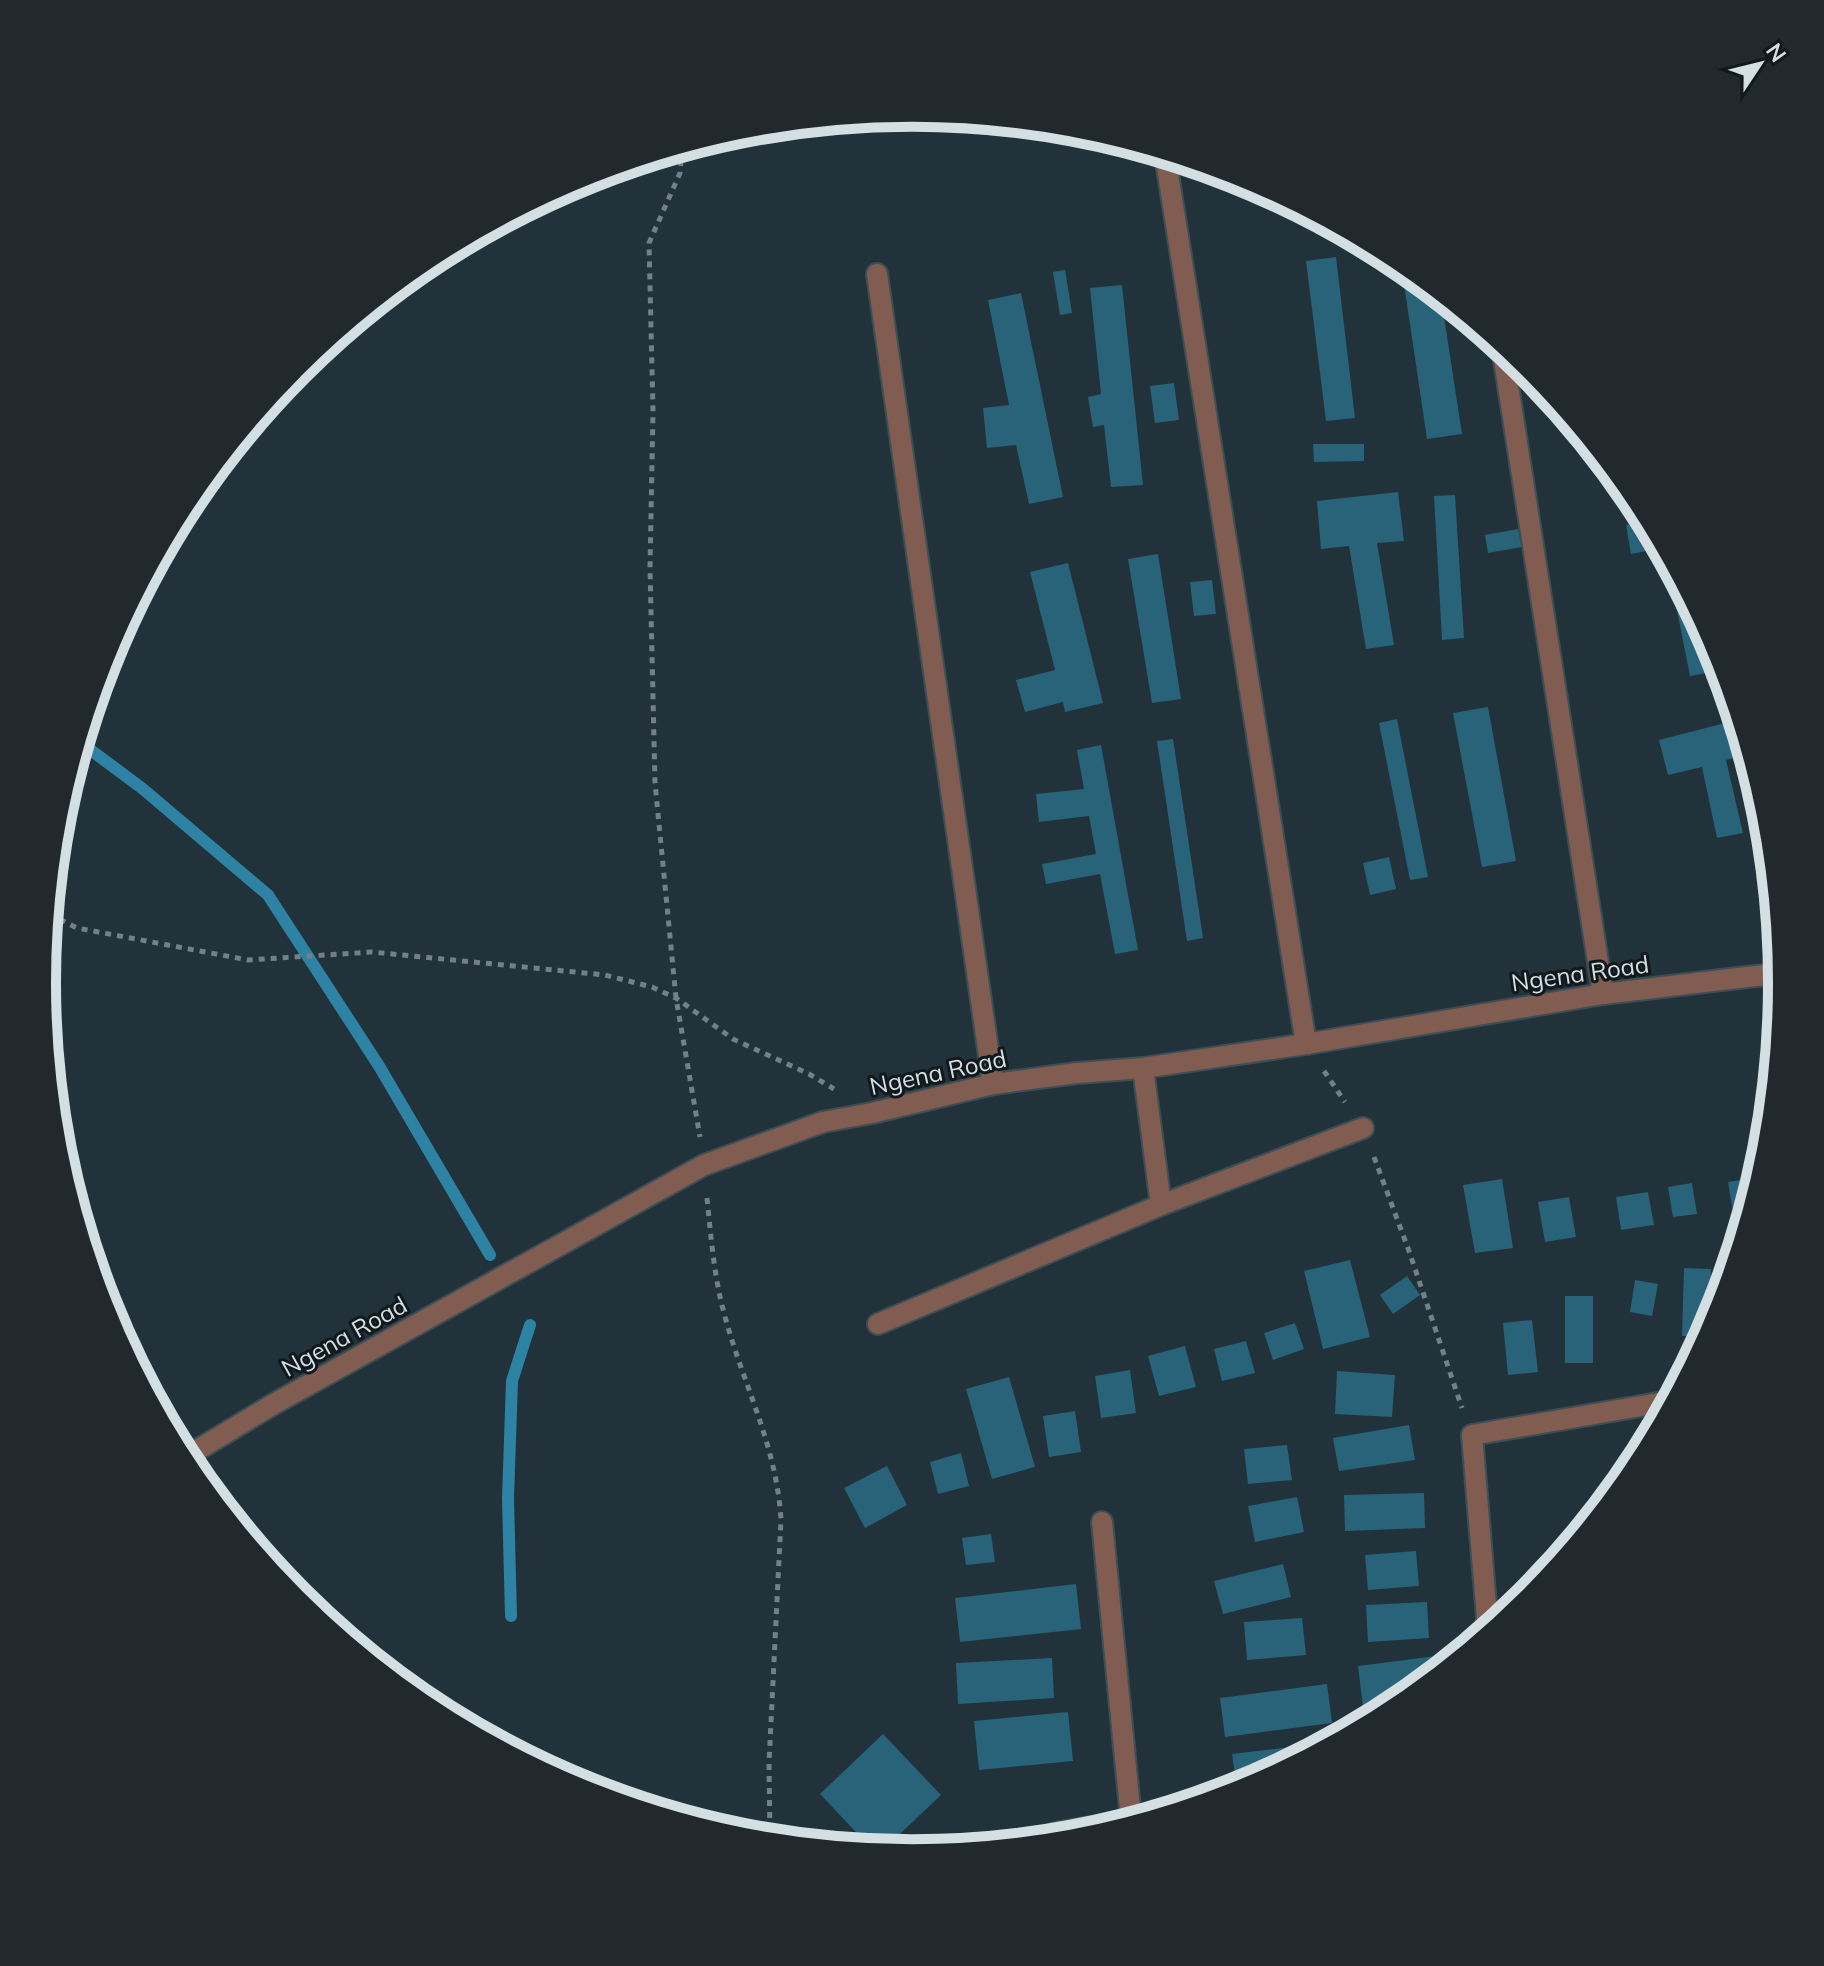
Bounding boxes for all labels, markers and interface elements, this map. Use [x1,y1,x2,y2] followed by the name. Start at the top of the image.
[1720,24,1800,104] north arrow
[1760,38,1793,67] text: N
[1509,948,1651,998] street label: Ngena Road
[867,1043,1009,1101] street label: Ngena Road
[276,1289,412,1383] street label: Ngena Road

